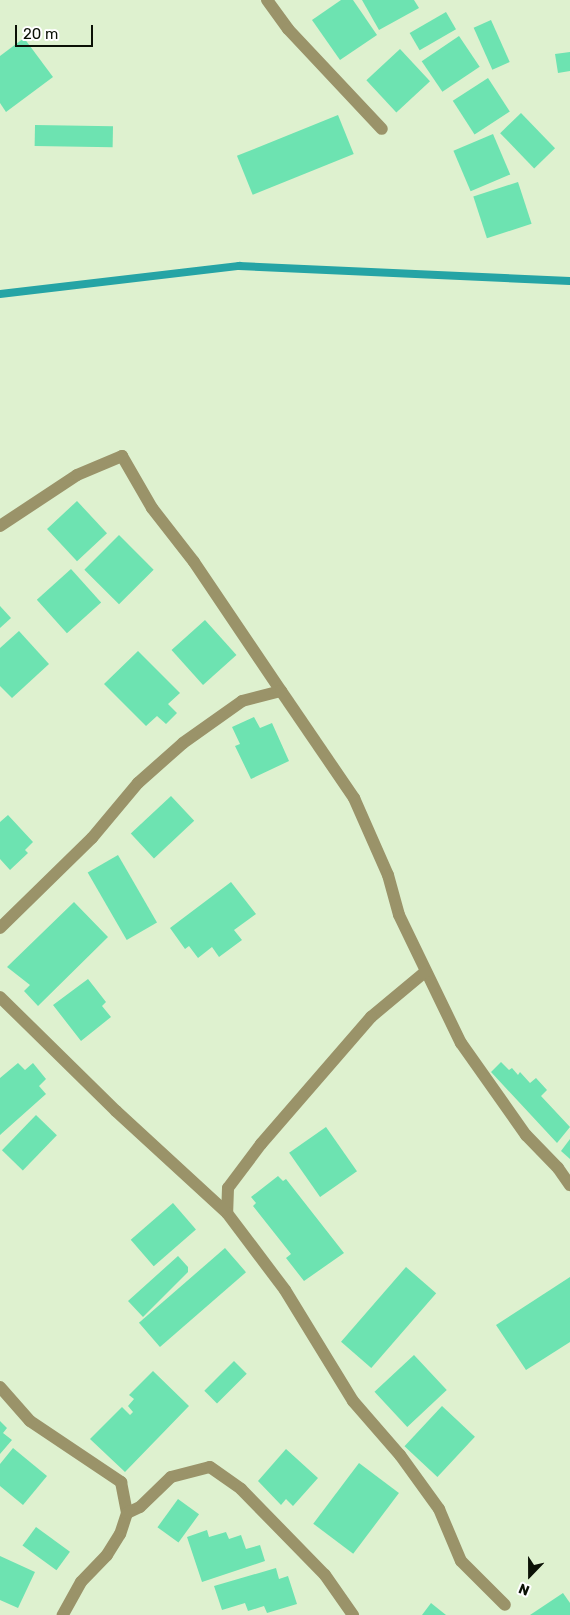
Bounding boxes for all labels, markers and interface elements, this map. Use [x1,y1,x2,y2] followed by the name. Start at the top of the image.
[18,15,95,47] scale bar
[23,25,58,43] text: 20 m
[505,1550,555,1600] north arrow
[516,1580,532,1599] text: N

